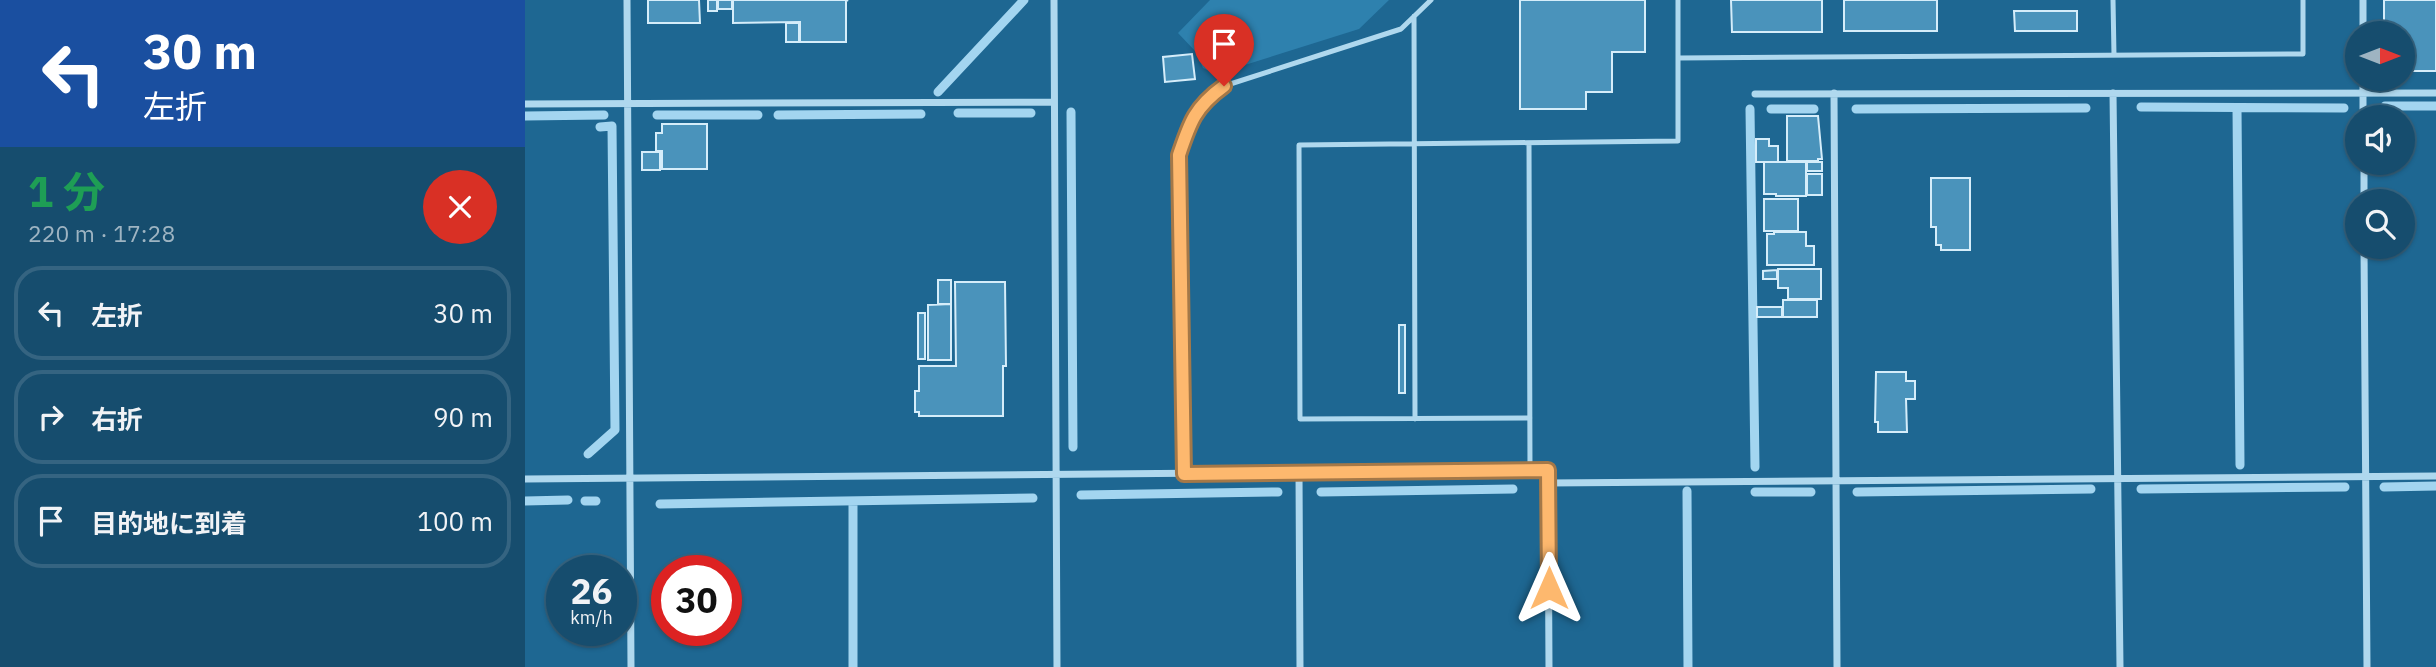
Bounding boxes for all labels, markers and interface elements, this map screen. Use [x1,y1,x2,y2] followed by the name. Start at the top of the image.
[1194,14,1254,86] pin
[143,19,257,82] text: 30 m
[2345,21,2415,91] north arrow
[2345,21,2415,259] map controls
[1205,25,1243,63] icon: arrive
[28,28,119,119] icon: left
[143,85,207,127] text: 左折
[2345,105,2415,175] button: sound
[28,164,105,219] text: 1 分
[423,170,497,244] button: close
[2345,189,2415,259] button: search
[28,218,175,248] text: 220 m · 17:28
[32,294,70,332] icon: left
[433,296,493,330] text: 30 m
[91,298,143,332] text: 左折
[32,398,70,436] icon: right
[433,400,493,434] text: 90 m
[91,402,143,436] text: 右折
[32,502,70,540] icon: arrive
[417,504,493,538] text: 100 m
[91,506,247,540] text: 目的地に到着
[1512,551,1586,625] position arrow
[651,555,742,646] speed limit sign: 30
[570,568,613,614] text: 26
[570,606,613,629] text: km/h

